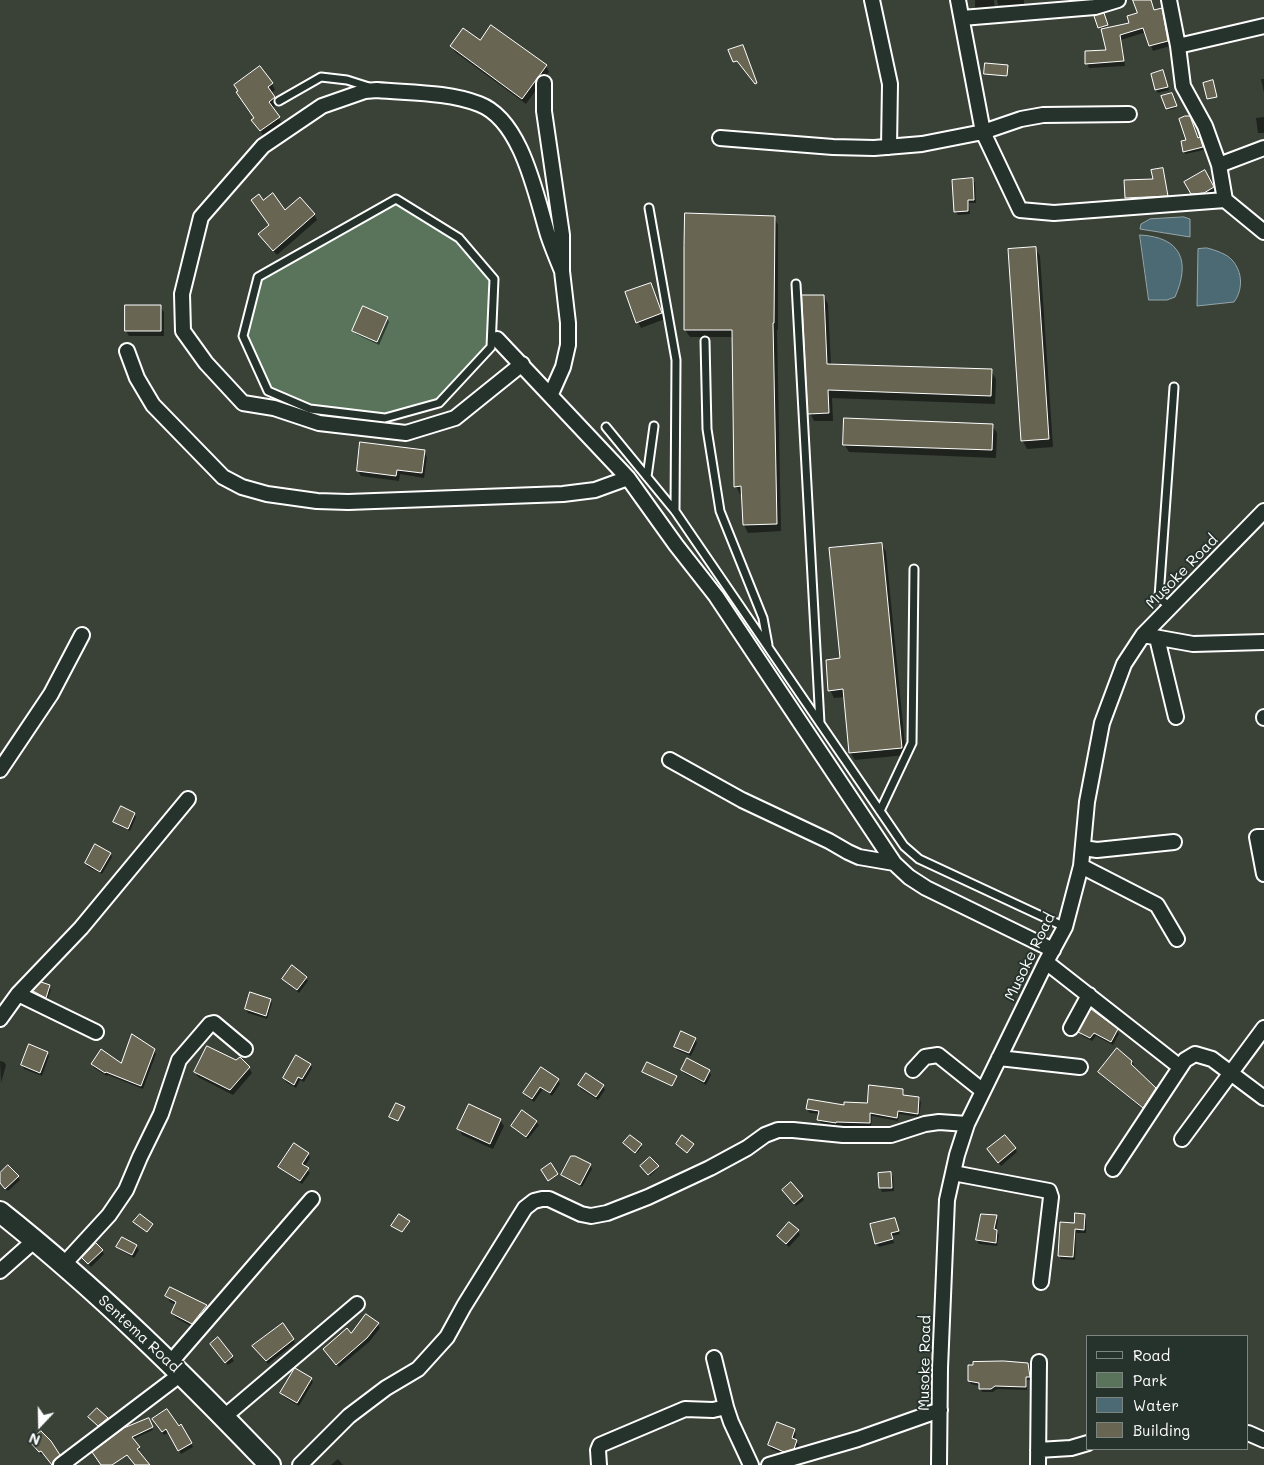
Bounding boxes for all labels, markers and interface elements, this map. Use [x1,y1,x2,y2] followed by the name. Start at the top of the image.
[1142,531,1222,613] street label: Musoke Road
[1001,910,1059,1004] street label: Musoke Road
[94,1291,184,1377] street label: Sentema Road
[915,1315,935,1411] street label: Musoke Road
[1086,1335,1249,1450] legend
[1133,1345,1170,1365] text: Road
[1133,1370,1167,1390] text: Park
[1133,1395,1179,1415] text: Water
[15,1400,65,1450] north arrow
[1133,1420,1190,1440] text: Building
[26,1429,43,1450] text: N

